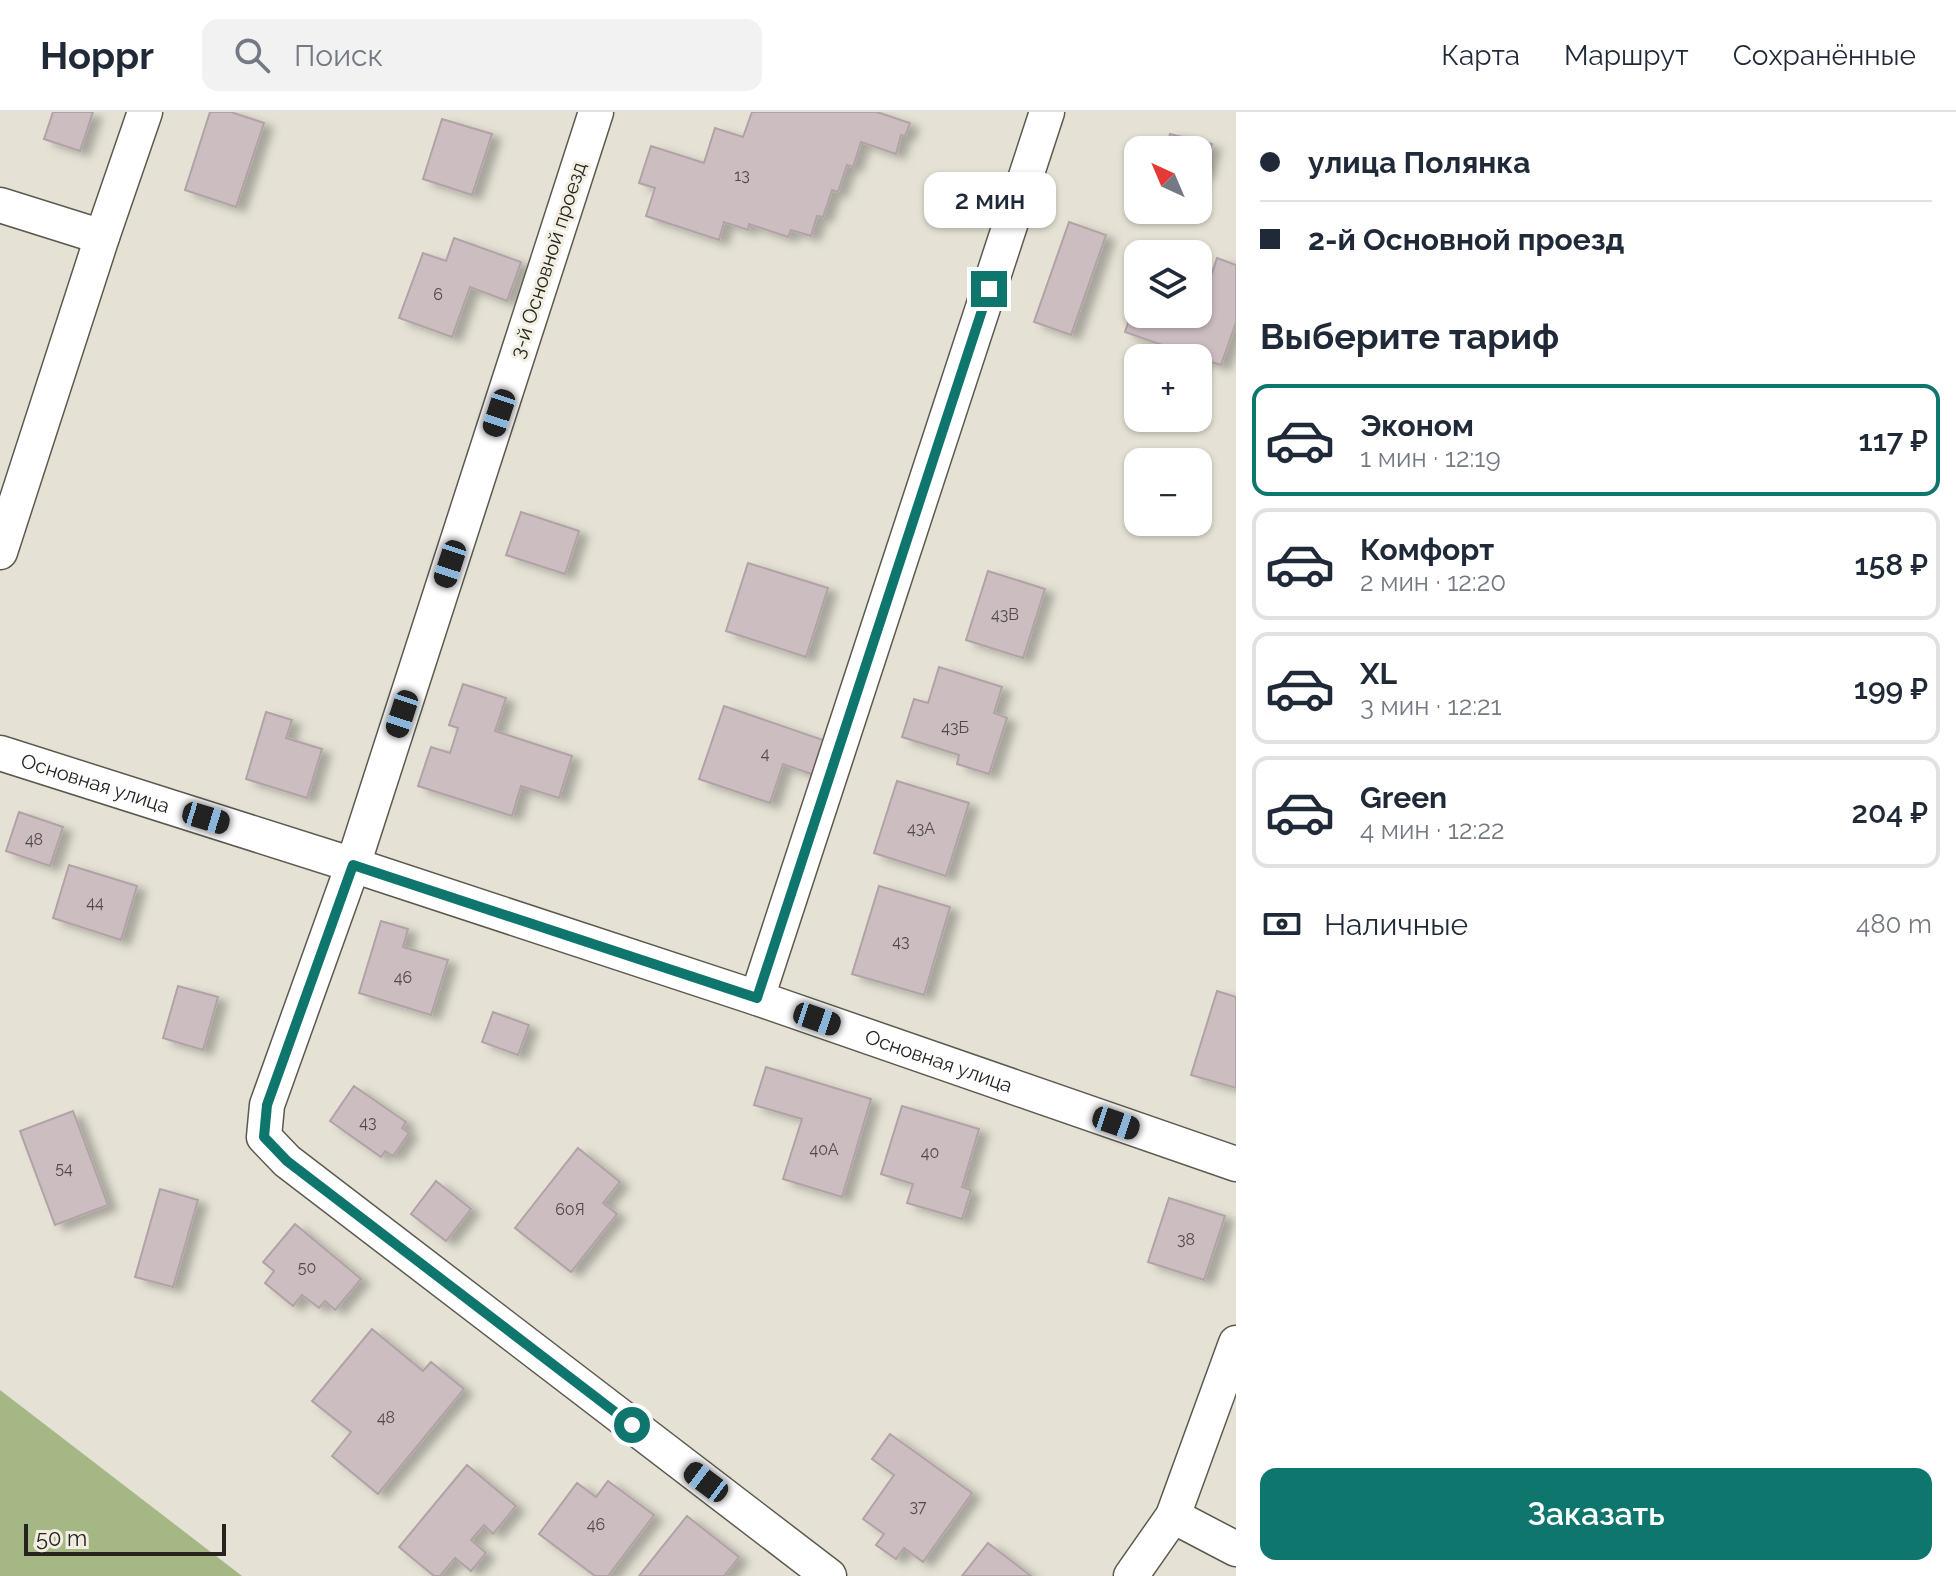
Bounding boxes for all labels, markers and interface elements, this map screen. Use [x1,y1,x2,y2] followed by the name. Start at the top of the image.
[202,19,762,91] search box
[40,33,154,78] text: Hoppr
[230,33,274,77] icon: search
[294,38,383,73] text: Поиск
[1441,39,1520,72] text: Карта
[1564,39,1689,72] text: Маршрут
[1733,39,1916,72] text: Сохранённые
[1124,136,1212,224] north arrow
[1124,136,1212,536] map controls
[1308,145,1530,180] text: улица Полянка
[505,158,591,361] street label: 3-й Основной проезд
[734,166,750,185] house number: 13
[923,173,1055,229] callout: 2 мин
[955,185,1025,215] text: 2 мин
[1308,222,1625,257] text: 2-й Основной проезд
[1124,240,1212,328] button: layers
[971,271,1007,307] route end
[433,285,443,304] house number: 6
[1260,315,1559,357] text: Выберите тариф
[1124,344,1212,432] button: +
[480,386,518,440] car
[1264,404,1336,476] icon: car
[1360,408,1474,443] text: Эконом
[1859,423,1928,458] text: 117 ₽
[1360,443,1501,473] text: 1 мин · 12:19
[1124,448,1212,536] button: −
[1264,528,1336,600] icon: car
[1360,532,1494,567] text: Комфорт
[431,537,469,591] car
[1855,547,1928,582] text: 158 ₽
[1360,567,1506,597] text: 2 мин · 12:20
[991,605,1019,624] house number: 43В
[1264,652,1336,724] icon: car
[1360,656,1397,691] text: XL
[1854,671,1928,706] text: 199 ₽
[383,687,421,741] car
[1360,691,1502,721] text: 3 мин · 12:21
[941,718,969,737] house number: 43Б
[761,744,770,763] house number: 4
[18,748,173,818] street label: Основная улица
[1264,776,1336,848] icon: car
[1360,780,1447,815] text: Green
[1851,795,1928,830] text: 204 ₽
[180,800,232,836] car
[1360,815,1504,845] text: 4 мин · 12:22
[907,819,935,838] house number: 43А
[25,830,43,849] house number: 48
[86,893,104,912] house number: 44
[1260,902,1304,946] icon: cash
[1324,907,1468,942] text: Наличные
[1856,909,1932,939] text: 480 m
[892,932,910,951] house number: 43
[394,968,412,987] house number: 46
[790,1000,844,1038] car
[862,1024,1016,1098] street label: Основная улица
[1089,1104,1143,1142] car
[359,1113,377,1132] house number: 43
[809,1140,839,1159] house number: 40А
[921,1143,939,1162] house number: 40
[55,1159,73,1178] house number: 54
[555,1200,585,1219] house number: 60Я
[1177,1230,1195,1249] house number: 38
[298,1258,316,1277] house number: 50
[614,1407,650,1443] route start
[377,1408,395,1427] house number: 48
[680,1458,732,1506] car
[1260,1468,1932,1560] button: Заказать
[909,1497,927,1516] house number: 37
[587,1515,605,1534] house number: 46
[24,1520,226,1556] scale bar
[36,1525,87,1551] text: 50 m

